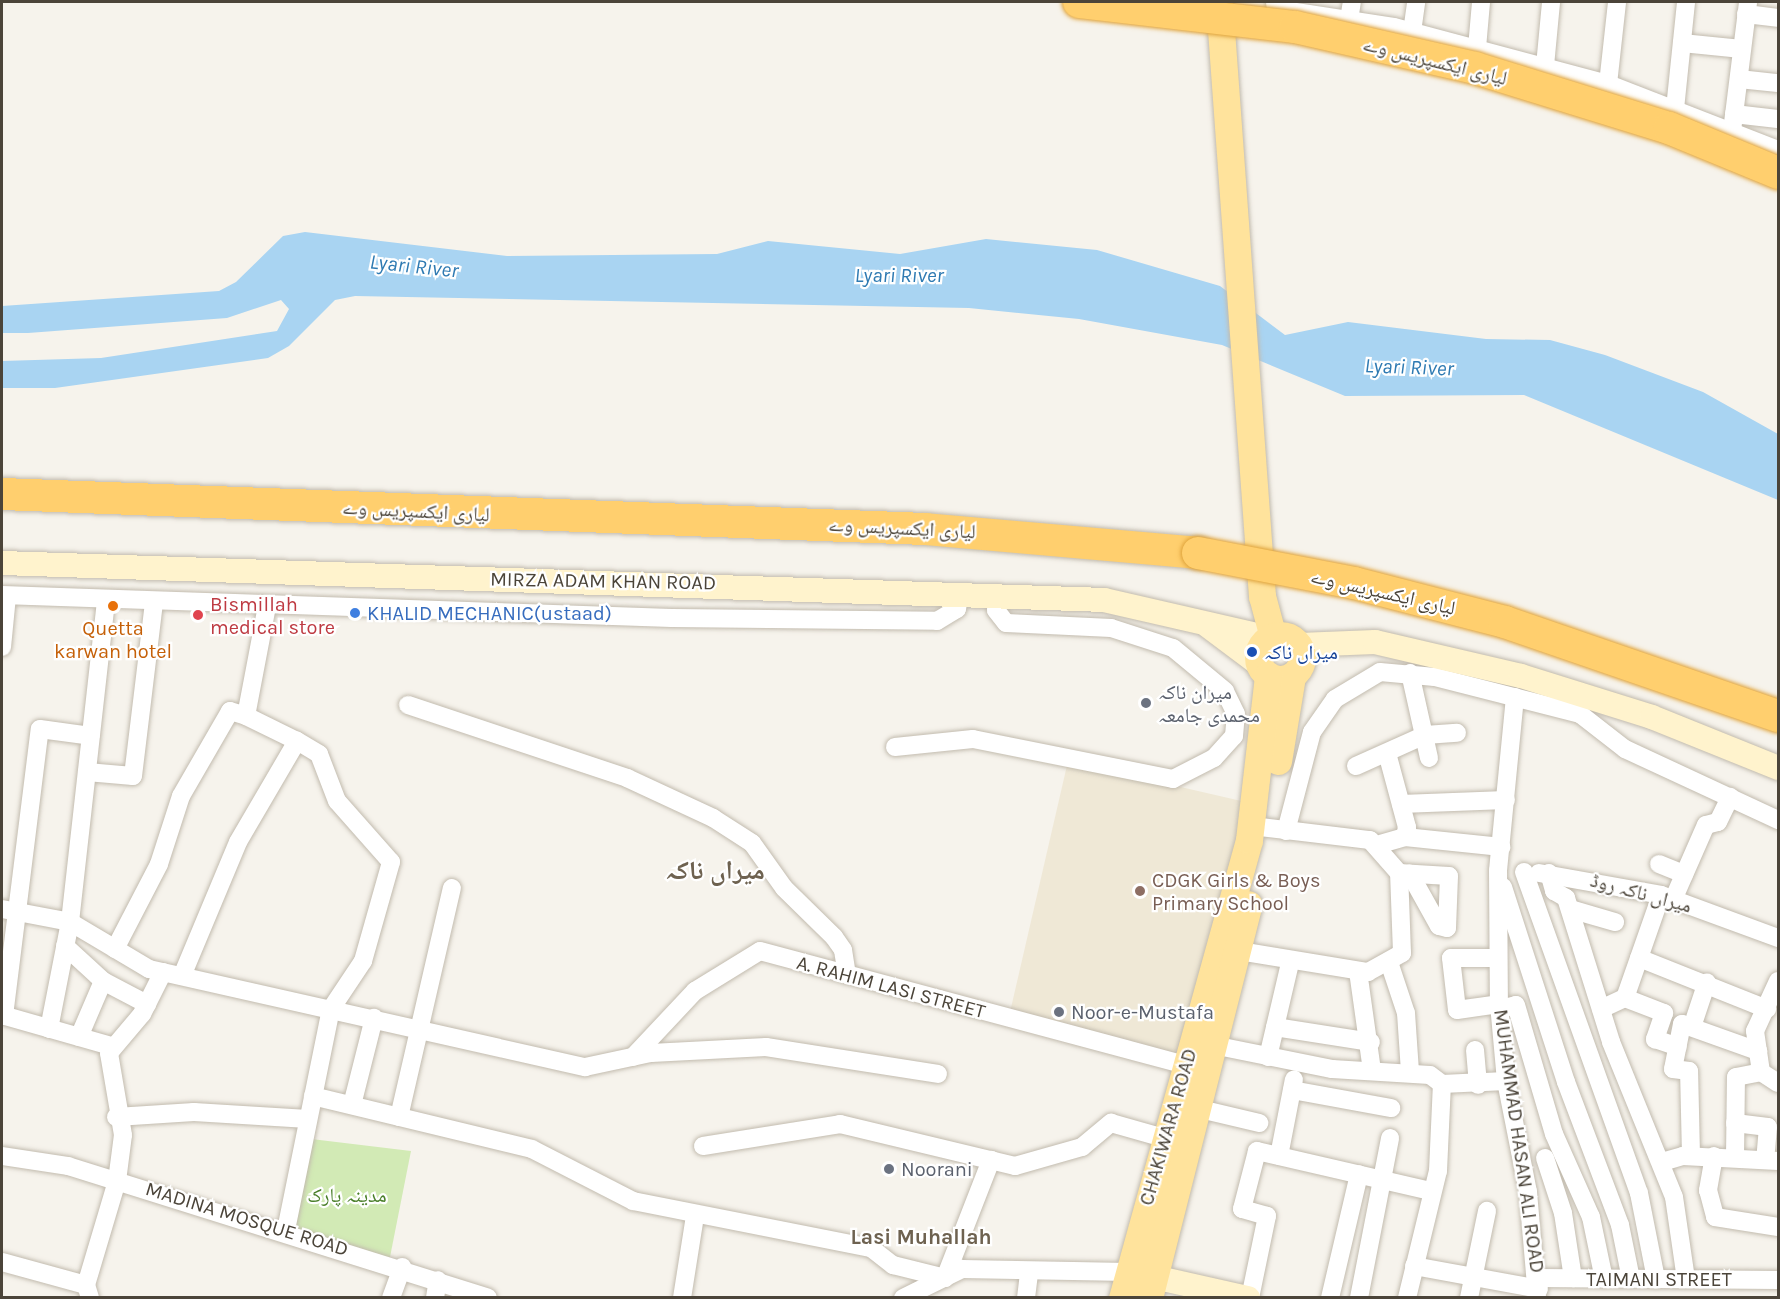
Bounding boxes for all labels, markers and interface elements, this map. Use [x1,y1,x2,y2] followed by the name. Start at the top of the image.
[1361,32,1509,90] street label: لیاری ایکسپریس وے
[368,249,460,283] water label: Lyari River
[854,262,944,288] water label: Lyari River
[1364,353,1454,381] water label: Lyari River
[342,495,490,527] street label: لیاری ایکسپریس وے
[828,512,976,544] street label: لیاری ایکسپریس وے
[1308,564,1458,620] street label: لیاری ایکسپریس وے
[490,567,716,595] street label: MIRZA ADAM KHAN ROAD
[210,592,335,639] place label: Bismillah medical store
[106,599,120,613] marker: Quetta karwan hotel
[367,601,612,625] place label: KHALID MECHANIC(ustaad)
[348,606,362,620] marker: KHALID MECHANIC(ustaad)
[191,608,205,622] marker: Bismillah medical store
[54,616,172,663] place label: Quetta karwan hotel
[1264,640,1338,664] place label: میراں ناکہ
[1245,645,1259,659] marker: میراں ناکہ
[1158,680,1260,727] place label: میران ناکہ محمدی جامعہ
[1139,696,1153,710] marker: میران ناکہ محمدی جامعہ
[665,855,765,887] district label: میراں ناکہ
[1152,868,1320,915] place label: CDGK Girls & Boys Primary School
[1588,868,1694,918] street label: میراں ناکہ روڈ
[1133,884,1147,898] marker: CDGK Girls & Boys Primary School
[794,950,988,1024] street label: A. RAHIM LASI STREET
[1071,1000,1214,1024] place label: Noor-e-Mustafa
[1052,1005,1066,1019] marker: Noor-e-Mustafa
[1489,1008,1549,1274] street label: MUHAMMAD HASAN ALI ROAD
[1134,1046,1202,1208] street label: CHAKIWARA ROAD
[901,1157,973,1181] place label: Noorani
[882,1162,896,1176] marker: Noorani
[143,1177,351,1261] street label: MADINA MOSQUE ROAD
[307,1183,387,1207] park label: مدینہ پارک
[851,1224,991,1250] district label: Lasi Muhallah
[1586,1267,1732,1291] street label: TAIMANI STREET

